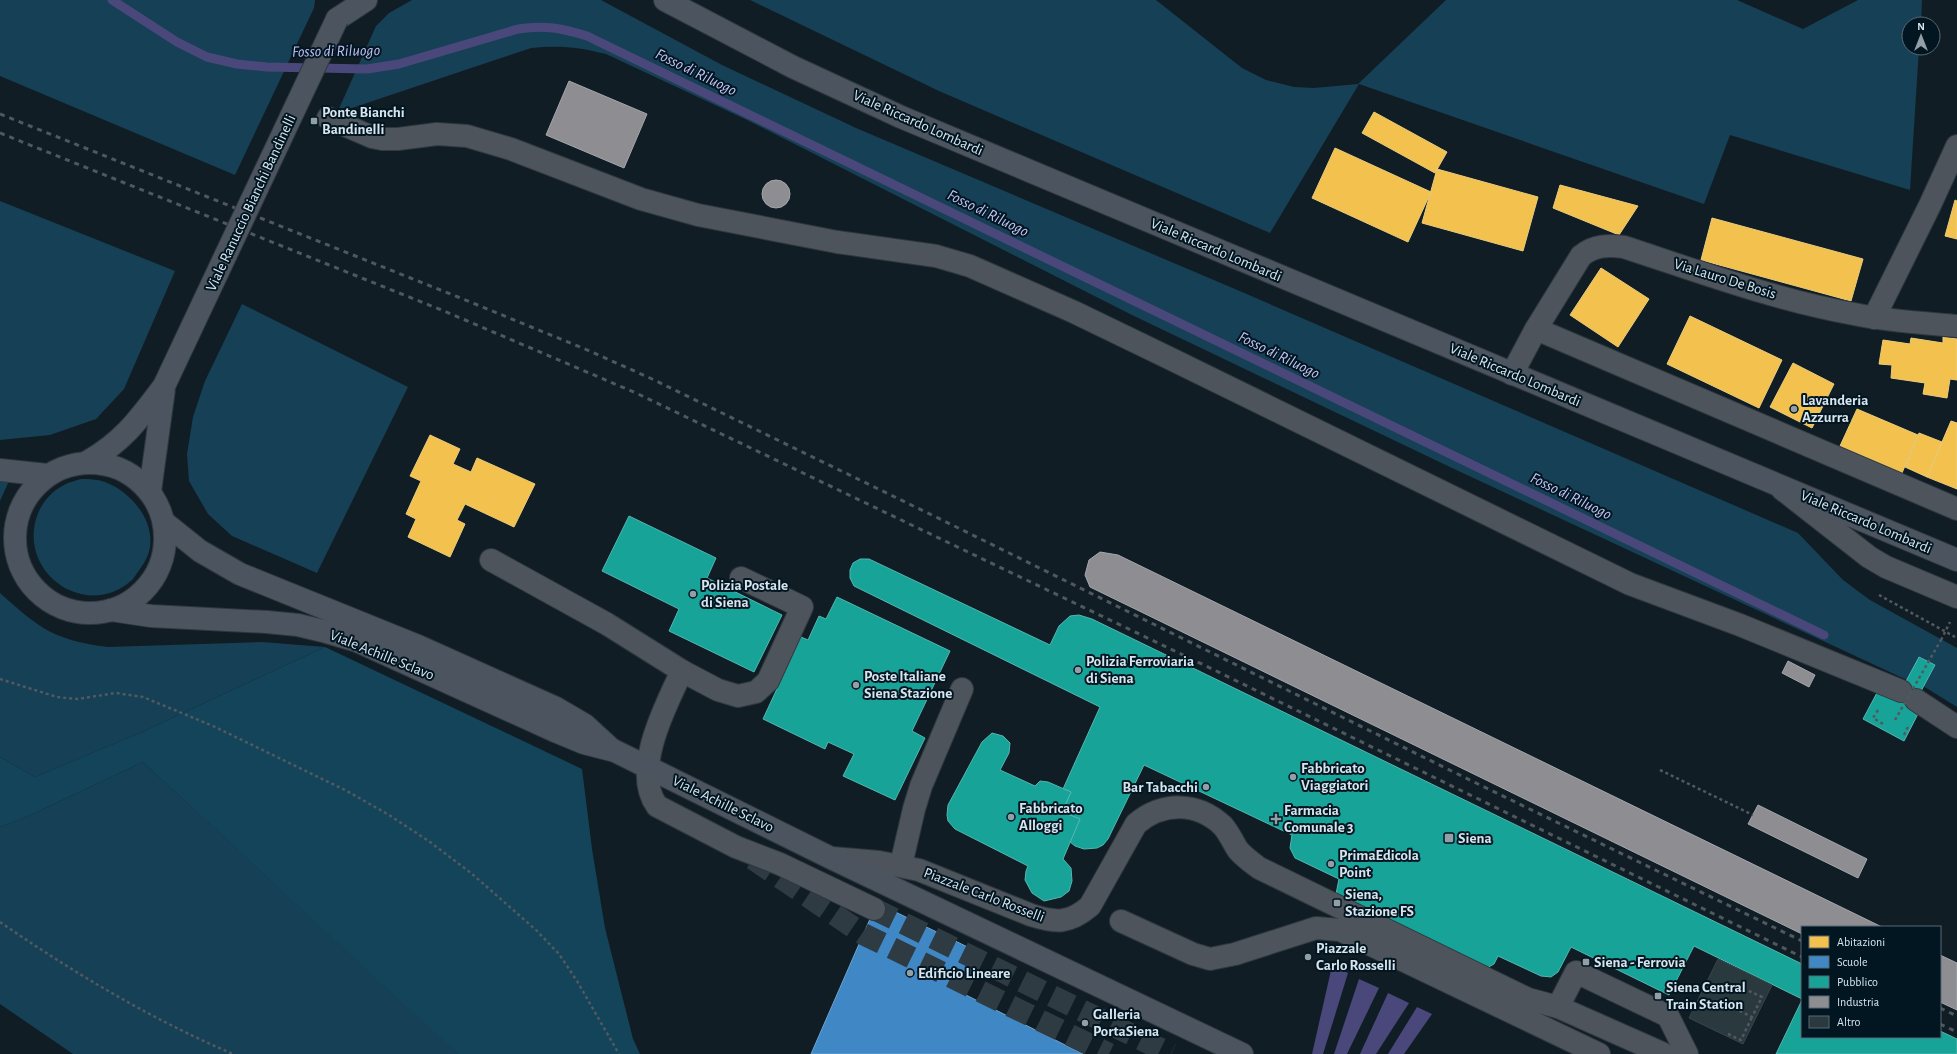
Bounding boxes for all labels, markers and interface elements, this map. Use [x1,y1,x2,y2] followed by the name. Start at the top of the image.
[1901,16,1941,56] north arrow
[1917,21,1925,32] text: N
[292,42,381,60] water label: Fosso di Riluogo
[653,45,740,99] water label: Fosso di Riluogo
[851,88,985,158] street label: Viale Riccardo Lombardi
[322,105,405,137] place label: Ponte Bianchi Bandinelli
[203,112,299,294] street label: Viale Ranuccio Bianchi Bandinelli
[309,116,319,126] marker: Ponte Bianchi Bandinelli
[945,186,1032,240] water label: Fosso di Riluogo
[1148,216,1284,284] street label: Viale Riccardo Lombardi
[1672,256,1778,302] street label: Via Lauro De Bosis
[1236,328,1323,382] water label: Fosso di Riluogo
[1447,341,1583,409] street label: Viale Riccardo Lombardi
[1802,393,1868,425] place label: Lavanderia Azzurra
[1789,404,1799,414] marker: Lavanderia Azzurra
[1528,469,1615,523] water label: Fosso di Riluogo
[1798,488,1934,556] street label: Viale Riccardo Lombardi
[701,578,788,610] place label: Polizia Postale di Siena
[688,589,698,599] marker: Polizia Postale di Siena
[328,627,436,683] street label: Viale Achille Sclavo
[1086,654,1194,686] place label: Polizia Ferroviaria di Siena
[1073,665,1083,675] marker: Polizia Ferroviaria di Siena
[864,669,952,701] place label: Poste Italiane Siena Stazione
[851,680,861,690] marker: Poste Italiane Siena Stazione
[1301,761,1369,793] place label: Fabbricato Viaggiatori
[1288,772,1298,782] marker: Fabbricato Viaggiatori
[670,773,776,835] street label: Viale Achille Sclavo
[1122,780,1198,795] place label: Bar Tabacchi
[1201,782,1211,792] marker: Bar Tabacchi
[1019,801,1083,833] place label: Fabbricato Alloggi
[1284,803,1354,835] place label: Farmacia Comunale 3
[1006,812,1016,822] marker: Fabbricato Alloggi
[1271,814,1281,824] marker: Farmacia Comunale 3
[1458,831,1492,846] place label: Siena
[1443,832,1455,844] marker: Siena
[1339,848,1419,880] place label: PrimaEdicola Point
[1326,859,1336,869] marker: PrimaEdicola Point
[922,865,1046,925] street label: Piazzale Carlo Rosselli
[1345,887,1414,919] place label: Siena, Stazione FS
[1332,898,1342,908] marker: Siena, Stazione FS
[1801,926,1941,1038] legend
[1837,936,1885,948] text: Abitazioni
[1316,941,1396,973] place label: Piazzale Carlo Rosselli
[1303,952,1313,962] marker: Piazzale Carlo Rosselli
[1594,955,1686,970] place label: Siena - Ferrovia
[1837,956,1868,968] text: Scuole
[1581,957,1591,967] marker: Siena - Ferrovia
[918,966,1010,981] place label: Edificio Lineare
[905,968,915,978] marker: Edificio Lineare
[1837,976,1878,988] text: Pubblico
[1666,980,1746,1012] place label: Siena Central Train Station
[1653,991,1663,1001] marker: Siena Central Train Station
[1837,996,1880,1008] text: Industria
[1093,1007,1159,1039] place label: Galleria PortaSiena
[1837,1016,1861,1028] text: Altro
[1080,1018,1090,1028] marker: Galleria PortaSiena

